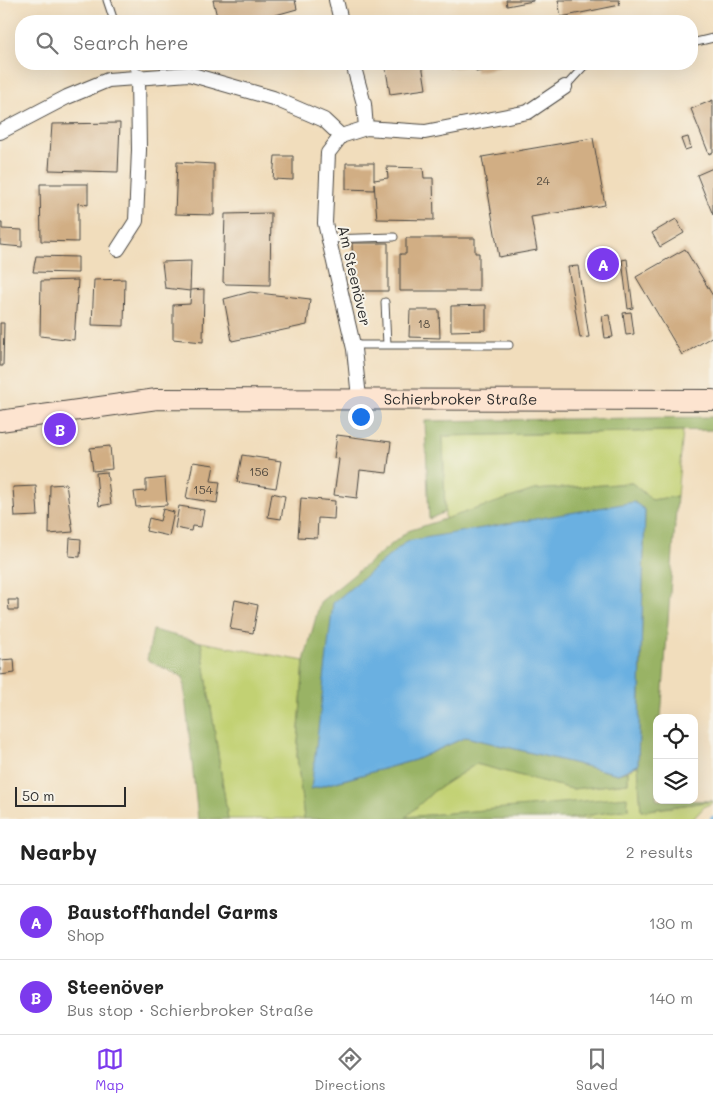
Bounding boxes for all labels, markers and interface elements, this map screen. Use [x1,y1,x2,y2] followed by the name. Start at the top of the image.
[15,15,698,70] search box
[33,29,61,57] icon: search
[73,30,189,55] text: Search here
[536,172,550,188] house number: 24
[334,223,376,328] street label: Am Steenöver
[587,245,619,283] pin: A
[418,315,430,331] house number: 18
[384,388,537,409] street label: Schierbroker Straße
[348,404,374,430] your location
[44,410,76,448] pin: B
[249,463,269,479] house number: 156
[193,481,213,497] house number: 154
[653,714,698,804] map controls
[653,714,698,759] button: locate
[653,759,698,804] button: layers
[15,784,126,807] scale bar
[22,786,54,805] text: 50 m
[20,838,97,865] text: Nearby
[626,841,693,862] text: 2 results
[67,899,278,924] text: Baustoffhandel Garms
[30,912,42,933] text: A
[649,912,693,933] text: 130 m
[67,924,104,945] text: Shop
[67,974,164,999] text: Steenöver
[31,987,41,1008] text: B
[649,987,693,1008] text: 140 m
[67,999,314,1020] text: Bus stop · Schierbroker Straße
[95,1045,124,1094] tab: Map
[314,1045,386,1094] tab: Directions
[576,1045,618,1094] tab: Saved

